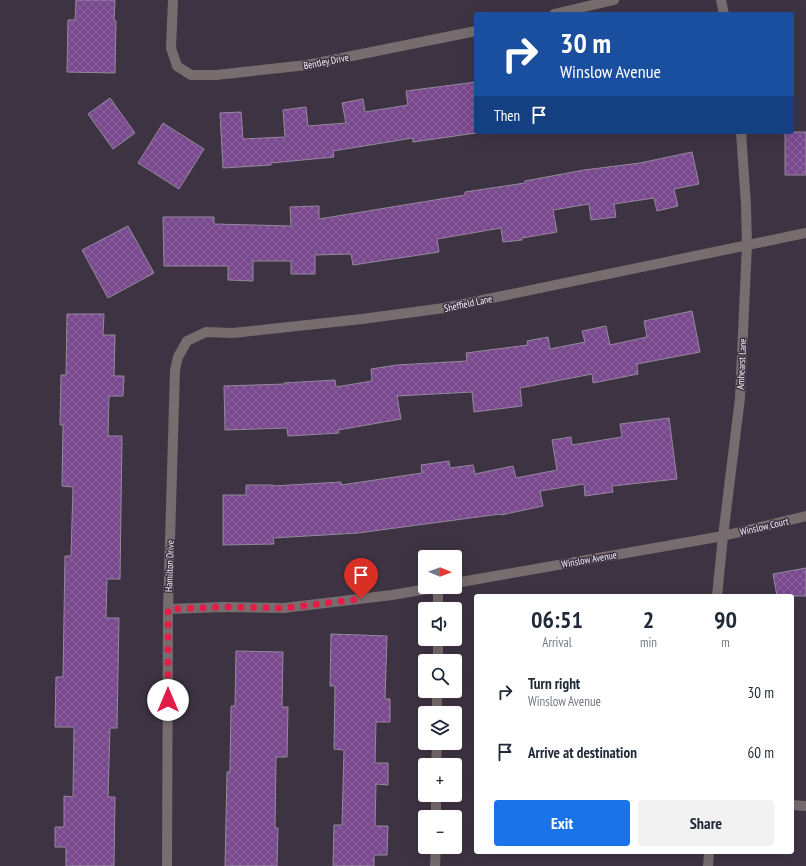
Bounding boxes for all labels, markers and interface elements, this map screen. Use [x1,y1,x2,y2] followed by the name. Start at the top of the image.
[560,24,611,61] text: 30 m
[494,28,546,80] icon: right
[302,51,350,72] street label: Bentley Drive
[560,60,661,83] text: Winslow Avenue
[528,104,550,126] icon: arrive
[494,106,520,125] text: Then
[443,292,494,315] street label: Sheffield Lane
[734,338,749,390] street label: Amhearst Lane
[738,515,790,538] street label: Winslow Court
[162,540,177,592] street label: Hamilton Drive
[560,548,618,571] street label: Winslow Avenue
[418,550,462,594] north arrow
[418,550,462,854] map controls
[344,558,378,599] pin
[350,564,372,586] icon: arrive
[418,602,462,646] button: sound
[531,604,583,635] text: 06:51
[643,604,654,635] text: 2
[714,604,737,635] text: 90
[542,634,572,651] text: Arrival
[640,634,657,651] text: min
[721,634,730,651] text: m
[418,654,462,698] button: search
[528,674,580,693] text: Turn right
[147,679,189,721] position arrow
[494,681,516,703] icon: right
[748,683,774,702] text: 30 m
[528,693,601,710] text: Winslow Avenue
[418,706,462,750] button: layers
[494,741,516,763] icon: arrive
[528,743,637,762] text: Arrive at destination
[748,743,774,762] text: 60 m
[418,758,462,802] button: +
[494,800,630,846] button: Exit
[638,800,774,846] button: Share
[418,810,462,854] button: −

